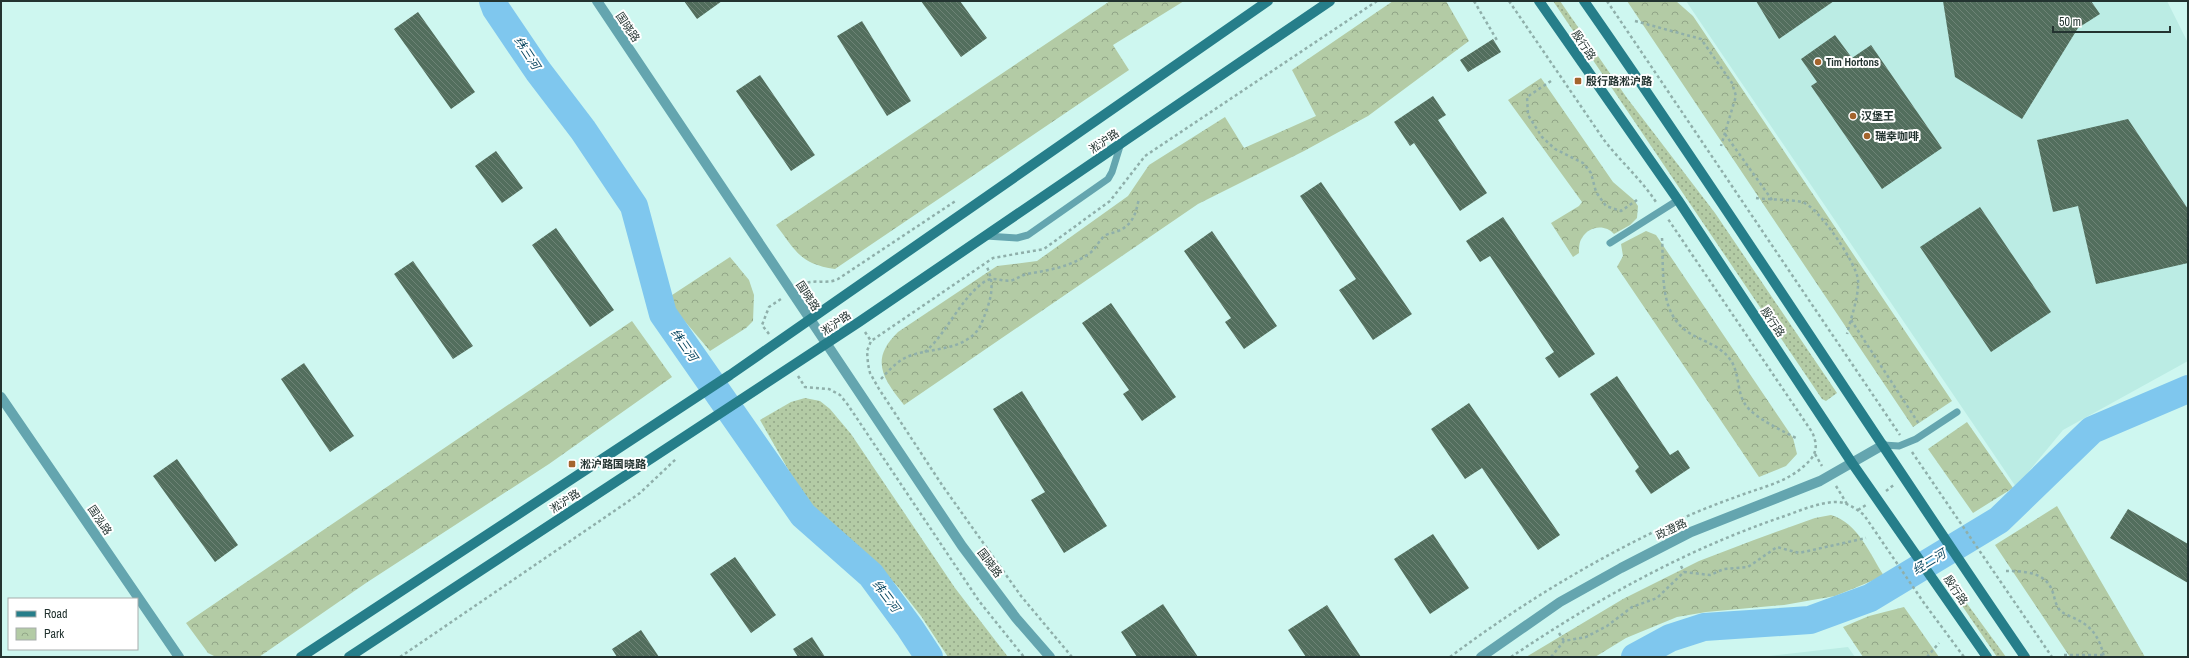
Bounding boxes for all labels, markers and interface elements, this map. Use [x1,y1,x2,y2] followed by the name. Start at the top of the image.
[2053,8,2170,34] scale bar
[613,9,643,45] street label: 国晓路
[2059,14,2081,30] text: 50 m
[1569,27,1599,63] street label: 殷行路
[510,34,545,74] water label: 纬三河
[1826,55,1879,69] place label: Tim Hortons
[1813,57,1823,67] marker: Tim Hortons
[1586,74,1653,88] place label: 殷行路淞沪路
[1573,76,1583,86] marker: 殷行路淞沪路
[1861,109,1894,123] place label: 汉堡王
[1848,111,1858,121] marker: 汉堡王
[1086,126,1122,156] street label: 淞沪路
[1875,129,1919,143] place label: 瑞幸咖啡
[1862,131,1872,141] marker: 瑞幸咖啡
[793,278,823,314] street label: 国晓路
[1758,304,1788,340] street label: 殷行路
[818,308,854,338] street label: 淞沪路
[667,326,702,366] water label: 纬三河
[580,457,647,471] place label: 淞沪路国晓路
[567,459,577,469] marker: 淞沪路国晓路
[547,486,583,516] street label: 淞沪路
[85,502,115,538] street label: 国泓路
[1653,515,1689,543] street label: 政澄路
[1909,545,1950,578] water label: 经二河
[974,546,1006,580] street label: 国晓路
[1941,572,1971,608] street label: 殷行路
[869,577,904,617] water label: 纬三河
[8,598,138,650] legend
[44,606,68,622] text: Road
[44,626,64,642] text: Park

